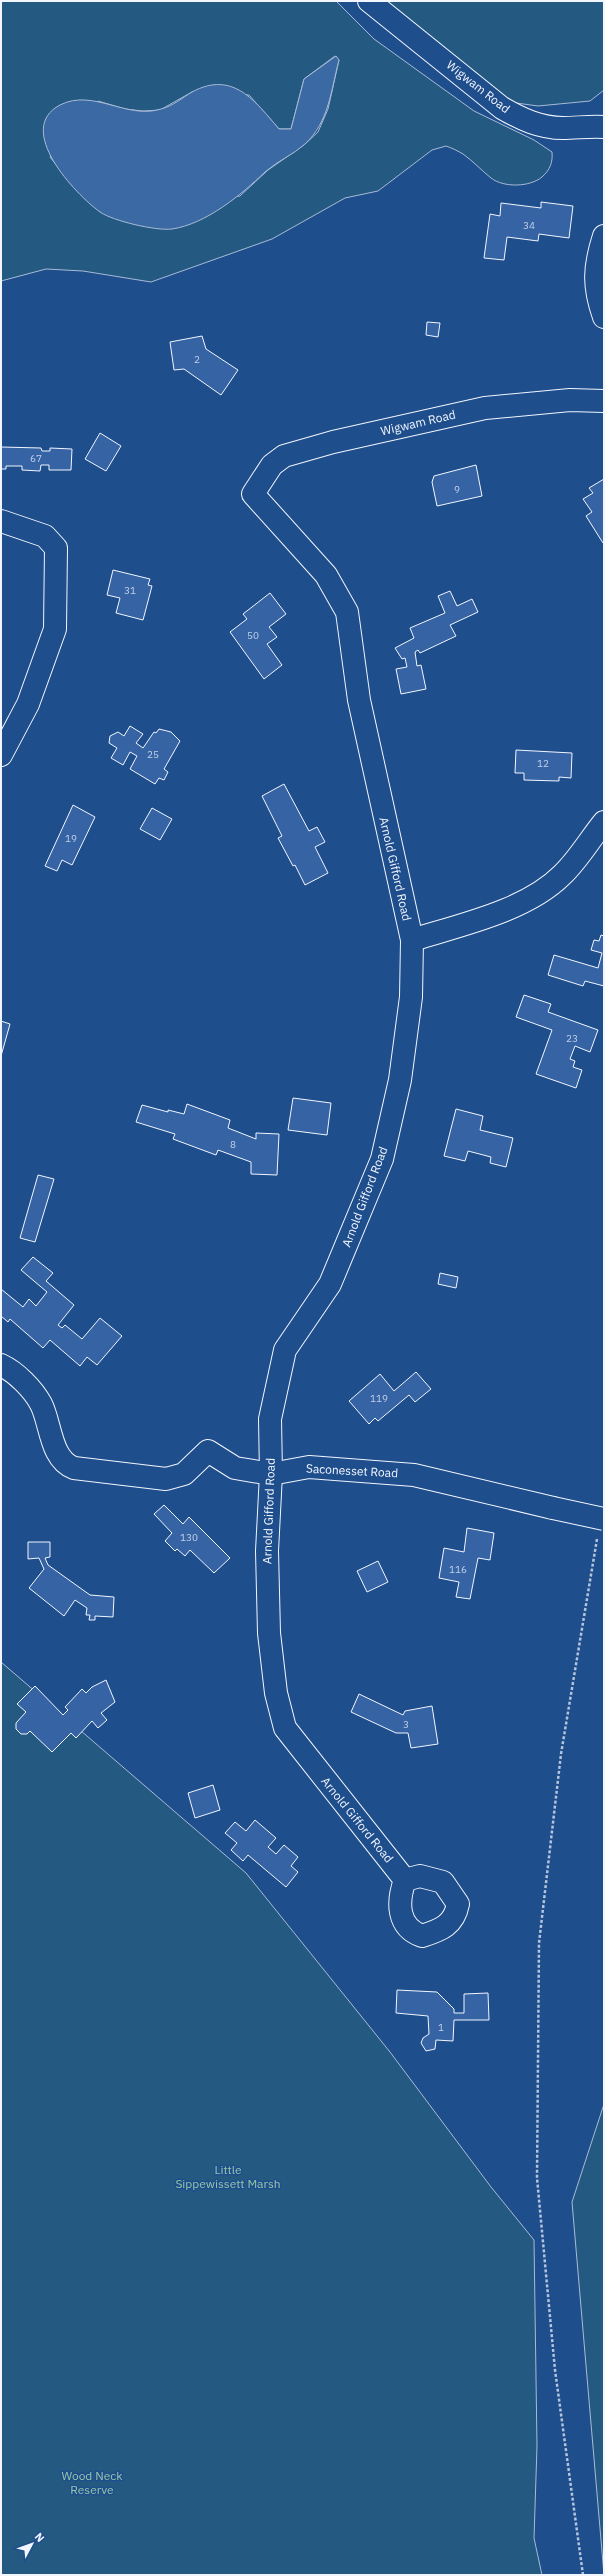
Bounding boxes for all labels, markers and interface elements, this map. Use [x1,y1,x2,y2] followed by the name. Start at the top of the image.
[444,57,513,116] street label: Wigwam Road
[523,219,535,232] house number: 34
[194,353,200,366] house number: 2
[379,407,457,438] street label: Wigwam Road
[30,452,42,465] house number: 67
[454,483,460,496] house number: 9
[124,584,136,597] house number: 31
[247,629,259,642] house number: 50
[147,748,159,761] house number: 25
[537,757,549,770] house number: 12
[376,815,415,922] street label: Arnold Gifford Road
[65,832,77,845] house number: 19
[566,1032,578,1045] house number: 23
[230,1138,236,1151] house number: 8
[339,1145,391,1249] street label: Arnold Gifford Road
[370,1392,388,1405] house number: 119
[259,1458,278,1564] street label: Arnold Gifford Road
[306,1461,399,1480] street label: Saconesset Road
[180,1531,198,1544] house number: 130
[449,1563,467,1576] house number: 116
[403,1718,409,1731] house number: 3
[318,1774,397,1866] street label: Arnold Gifford Road
[438,2021,444,2034] house number: 1
[175,2162,281,2191] park label: Little Sippewissett Marsh
[61,2468,123,2497] park label: Wood Neck Reserve
[12,2524,52,2564] north arrow
[32,2530,47,2545] text: N

